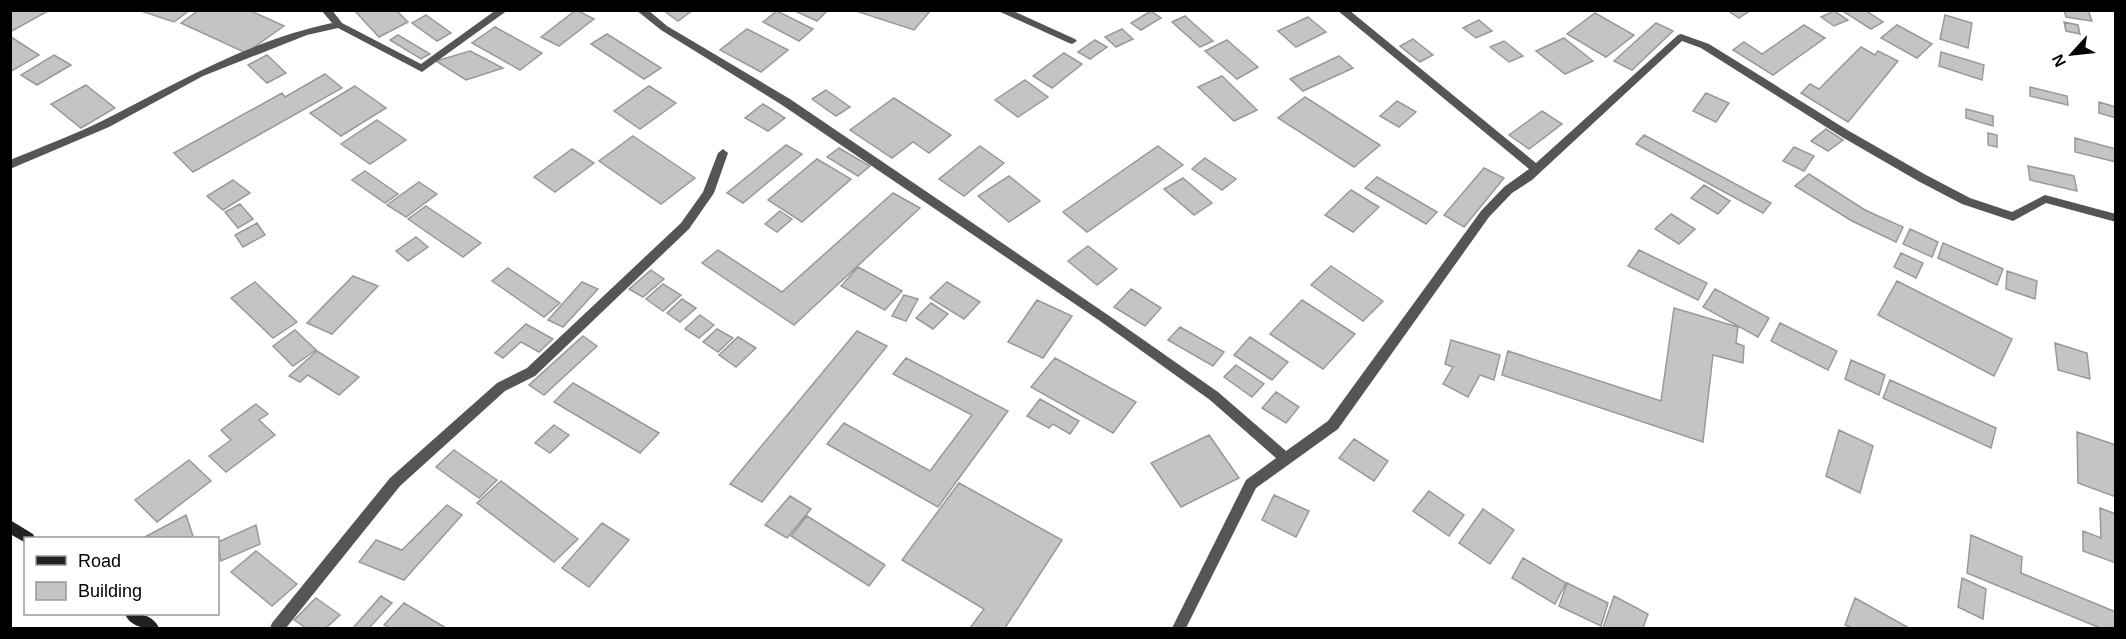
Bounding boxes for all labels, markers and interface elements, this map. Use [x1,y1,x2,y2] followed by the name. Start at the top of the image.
[2042,24,2102,84] north arrow
[2049,52,2069,70] text: N
[24,537,219,615] legend
[78,551,121,571] text: Road
[78,581,142,601] text: Building

